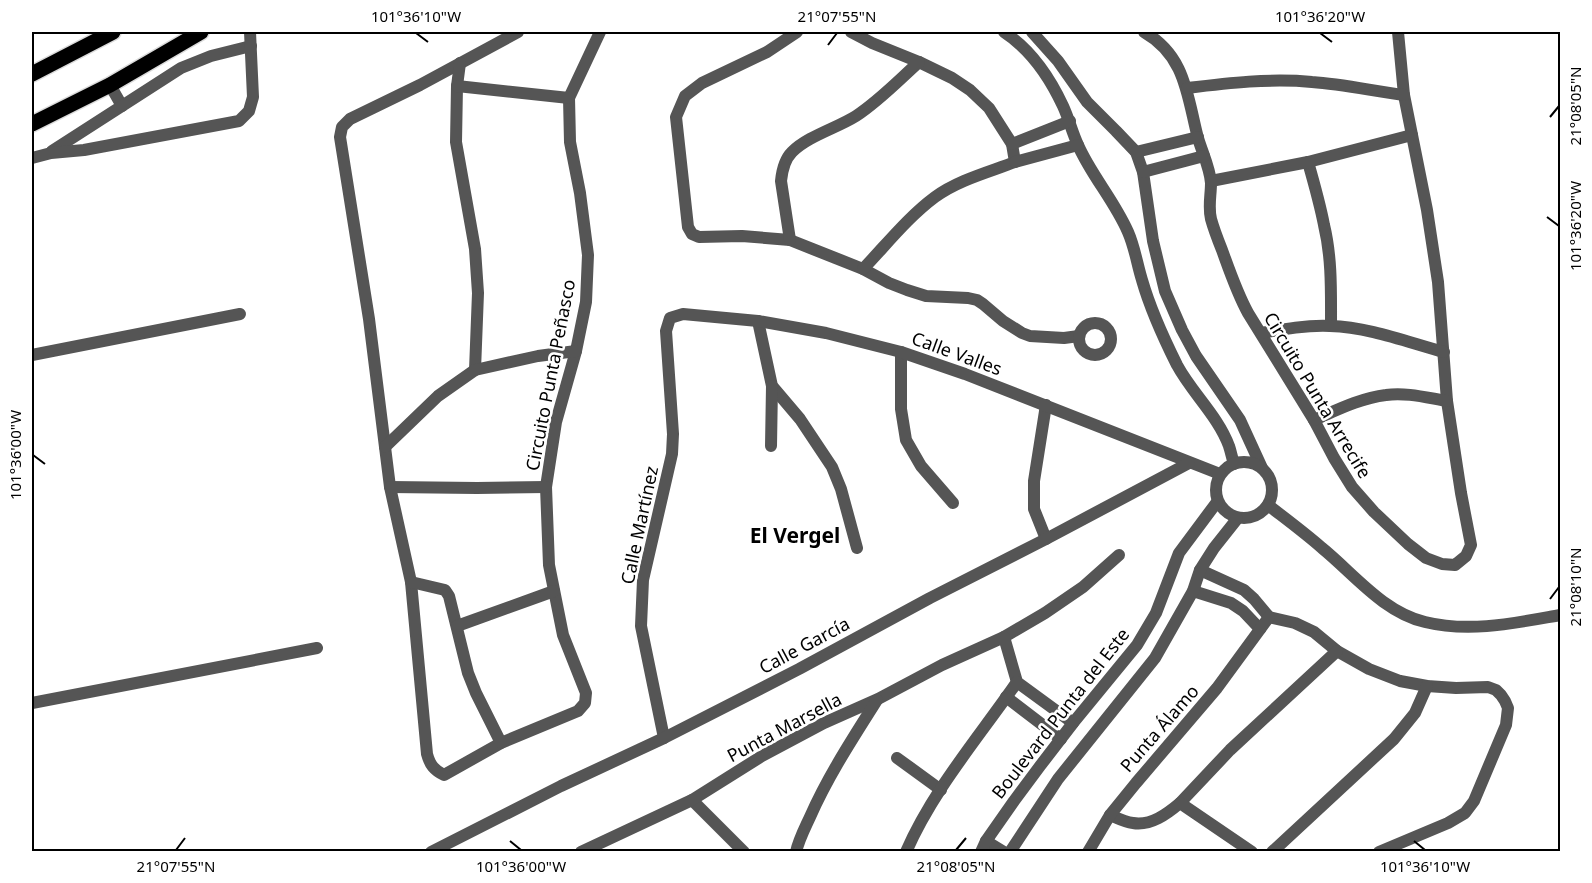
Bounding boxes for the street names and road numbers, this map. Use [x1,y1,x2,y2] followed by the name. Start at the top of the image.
[520,277,580,473] street label: Circuito Punta Peñasco
[1259,307,1377,483] street label: Circuito Punta Arrecife
[909,326,1005,380] street label: Calle Valles
[615,464,663,586] street label: Calle Martínez
[755,611,853,679] street label: Calle García
[986,623,1134,803] street label: Boulevard Punta del Este
[1114,679,1204,777] street label: Punta Álamo
[723,687,845,767] street label: Punta Marsella

